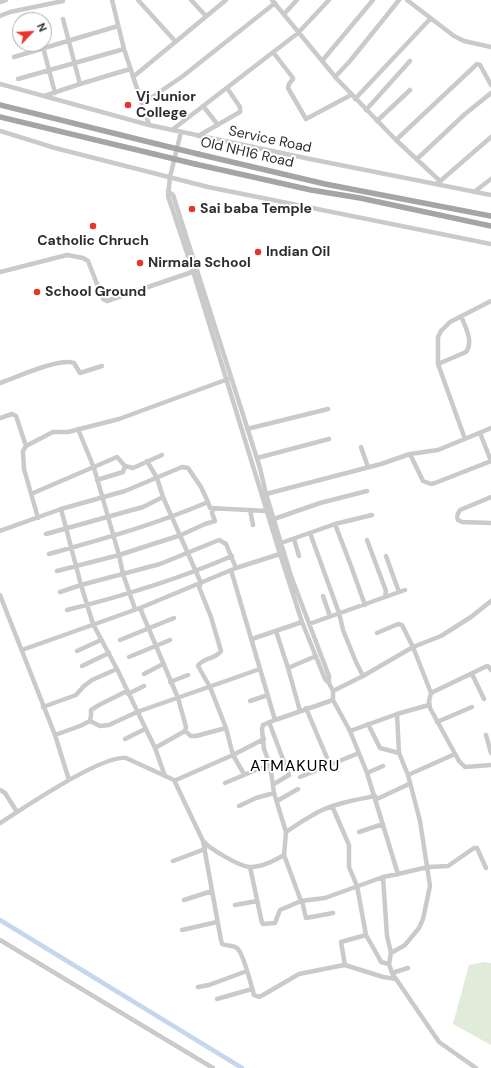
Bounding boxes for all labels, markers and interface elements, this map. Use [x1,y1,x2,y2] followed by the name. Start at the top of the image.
[12,12,52,52] north arrow
[34,21,50,34] text: N
[136,89,196,122] place label: Vj Junior College
[123,100,133,110] marker: Vj Junior College
[227,123,313,157] street label: Service Road
[199,134,295,172] street label: Old NH16 Road
[200,201,312,217] place label: Sai baba Temple
[187,204,197,214] marker: Sai baba Temple
[88,221,98,231] marker: Catholic Chruch
[37,233,149,249] place label: Catholic Chruch
[266,244,330,260] place label: Indian Oil
[253,247,263,257] marker: Indian Oil
[148,255,251,271] place label: Nirmala School
[135,258,145,268] marker: Nirmala School
[45,284,146,300] place label: School Ground
[32,287,42,297] marker: School Ground
[250,757,340,777] district label: ATMAKURU

